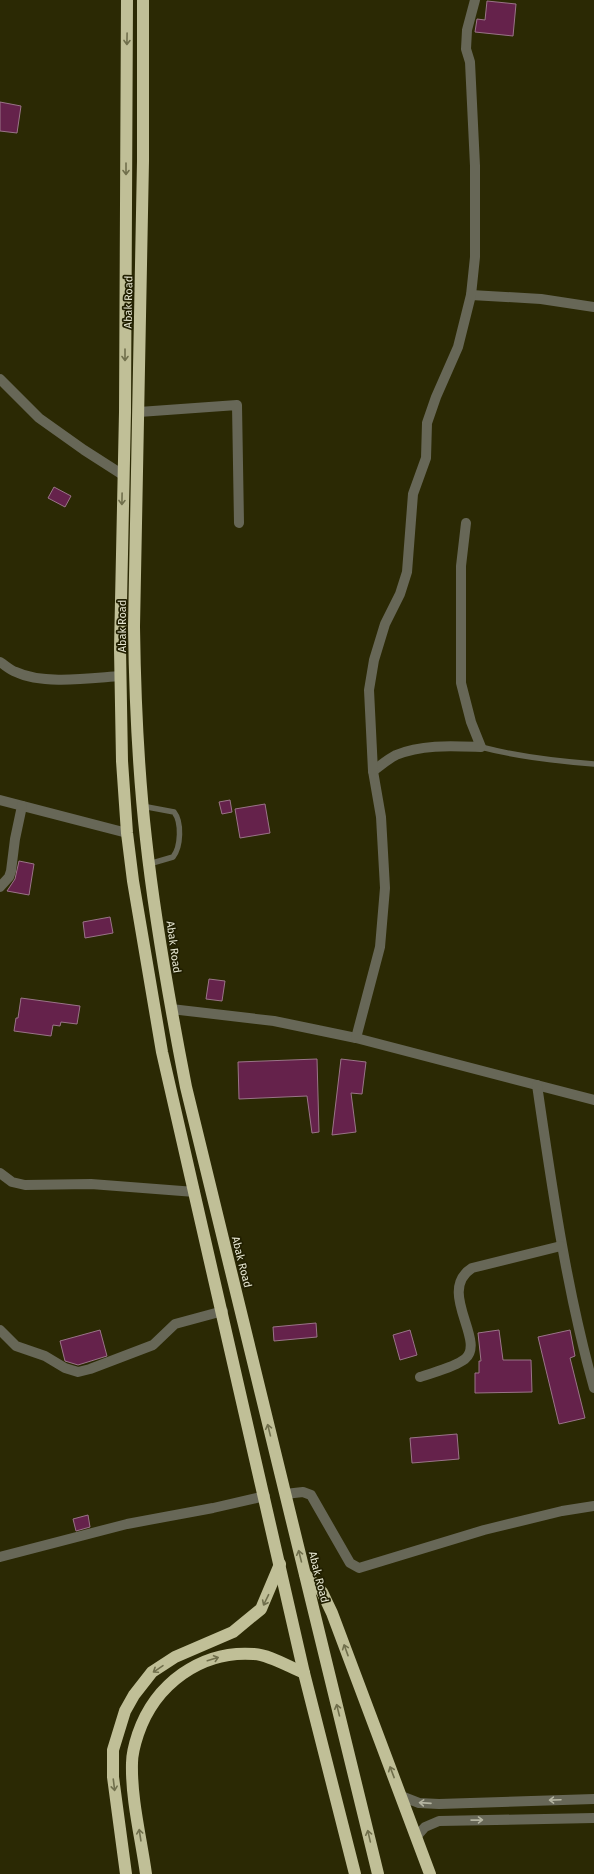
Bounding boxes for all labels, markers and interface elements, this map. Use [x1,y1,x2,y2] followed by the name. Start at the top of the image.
[123,32,131,45] one-way arrow
[122,162,130,175] one-way arrow
[122,276,135,328] street label: Abak Road
[121,348,129,361] one-way arrow
[118,492,126,505] one-way arrow
[116,600,129,652] street label: Abak Road
[163,920,184,974] street label: Abak Road
[229,1235,254,1289] street label: Abak Road
[265,1424,273,1437] one-way arrow
[296,1550,304,1563] one-way arrow
[306,1550,331,1604] street label: Abak Road
[262,1594,269,1606] one-way arrow
[342,1645,350,1657] one-way arrow
[207,1655,220,1662] one-way arrow
[152,1665,164,1673] one-way arrow
[334,1704,341,1717] one-way arrow
[387,1767,395,1779] one-way arrow
[110,1778,118,1791] one-way arrow
[549,1796,562,1804] one-way arrow
[419,1800,432,1807] one-way arrow
[470,1816,483,1824] one-way arrow
[136,1829,144,1842] one-way arrow
[364,1830,372,1843] one-way arrow

